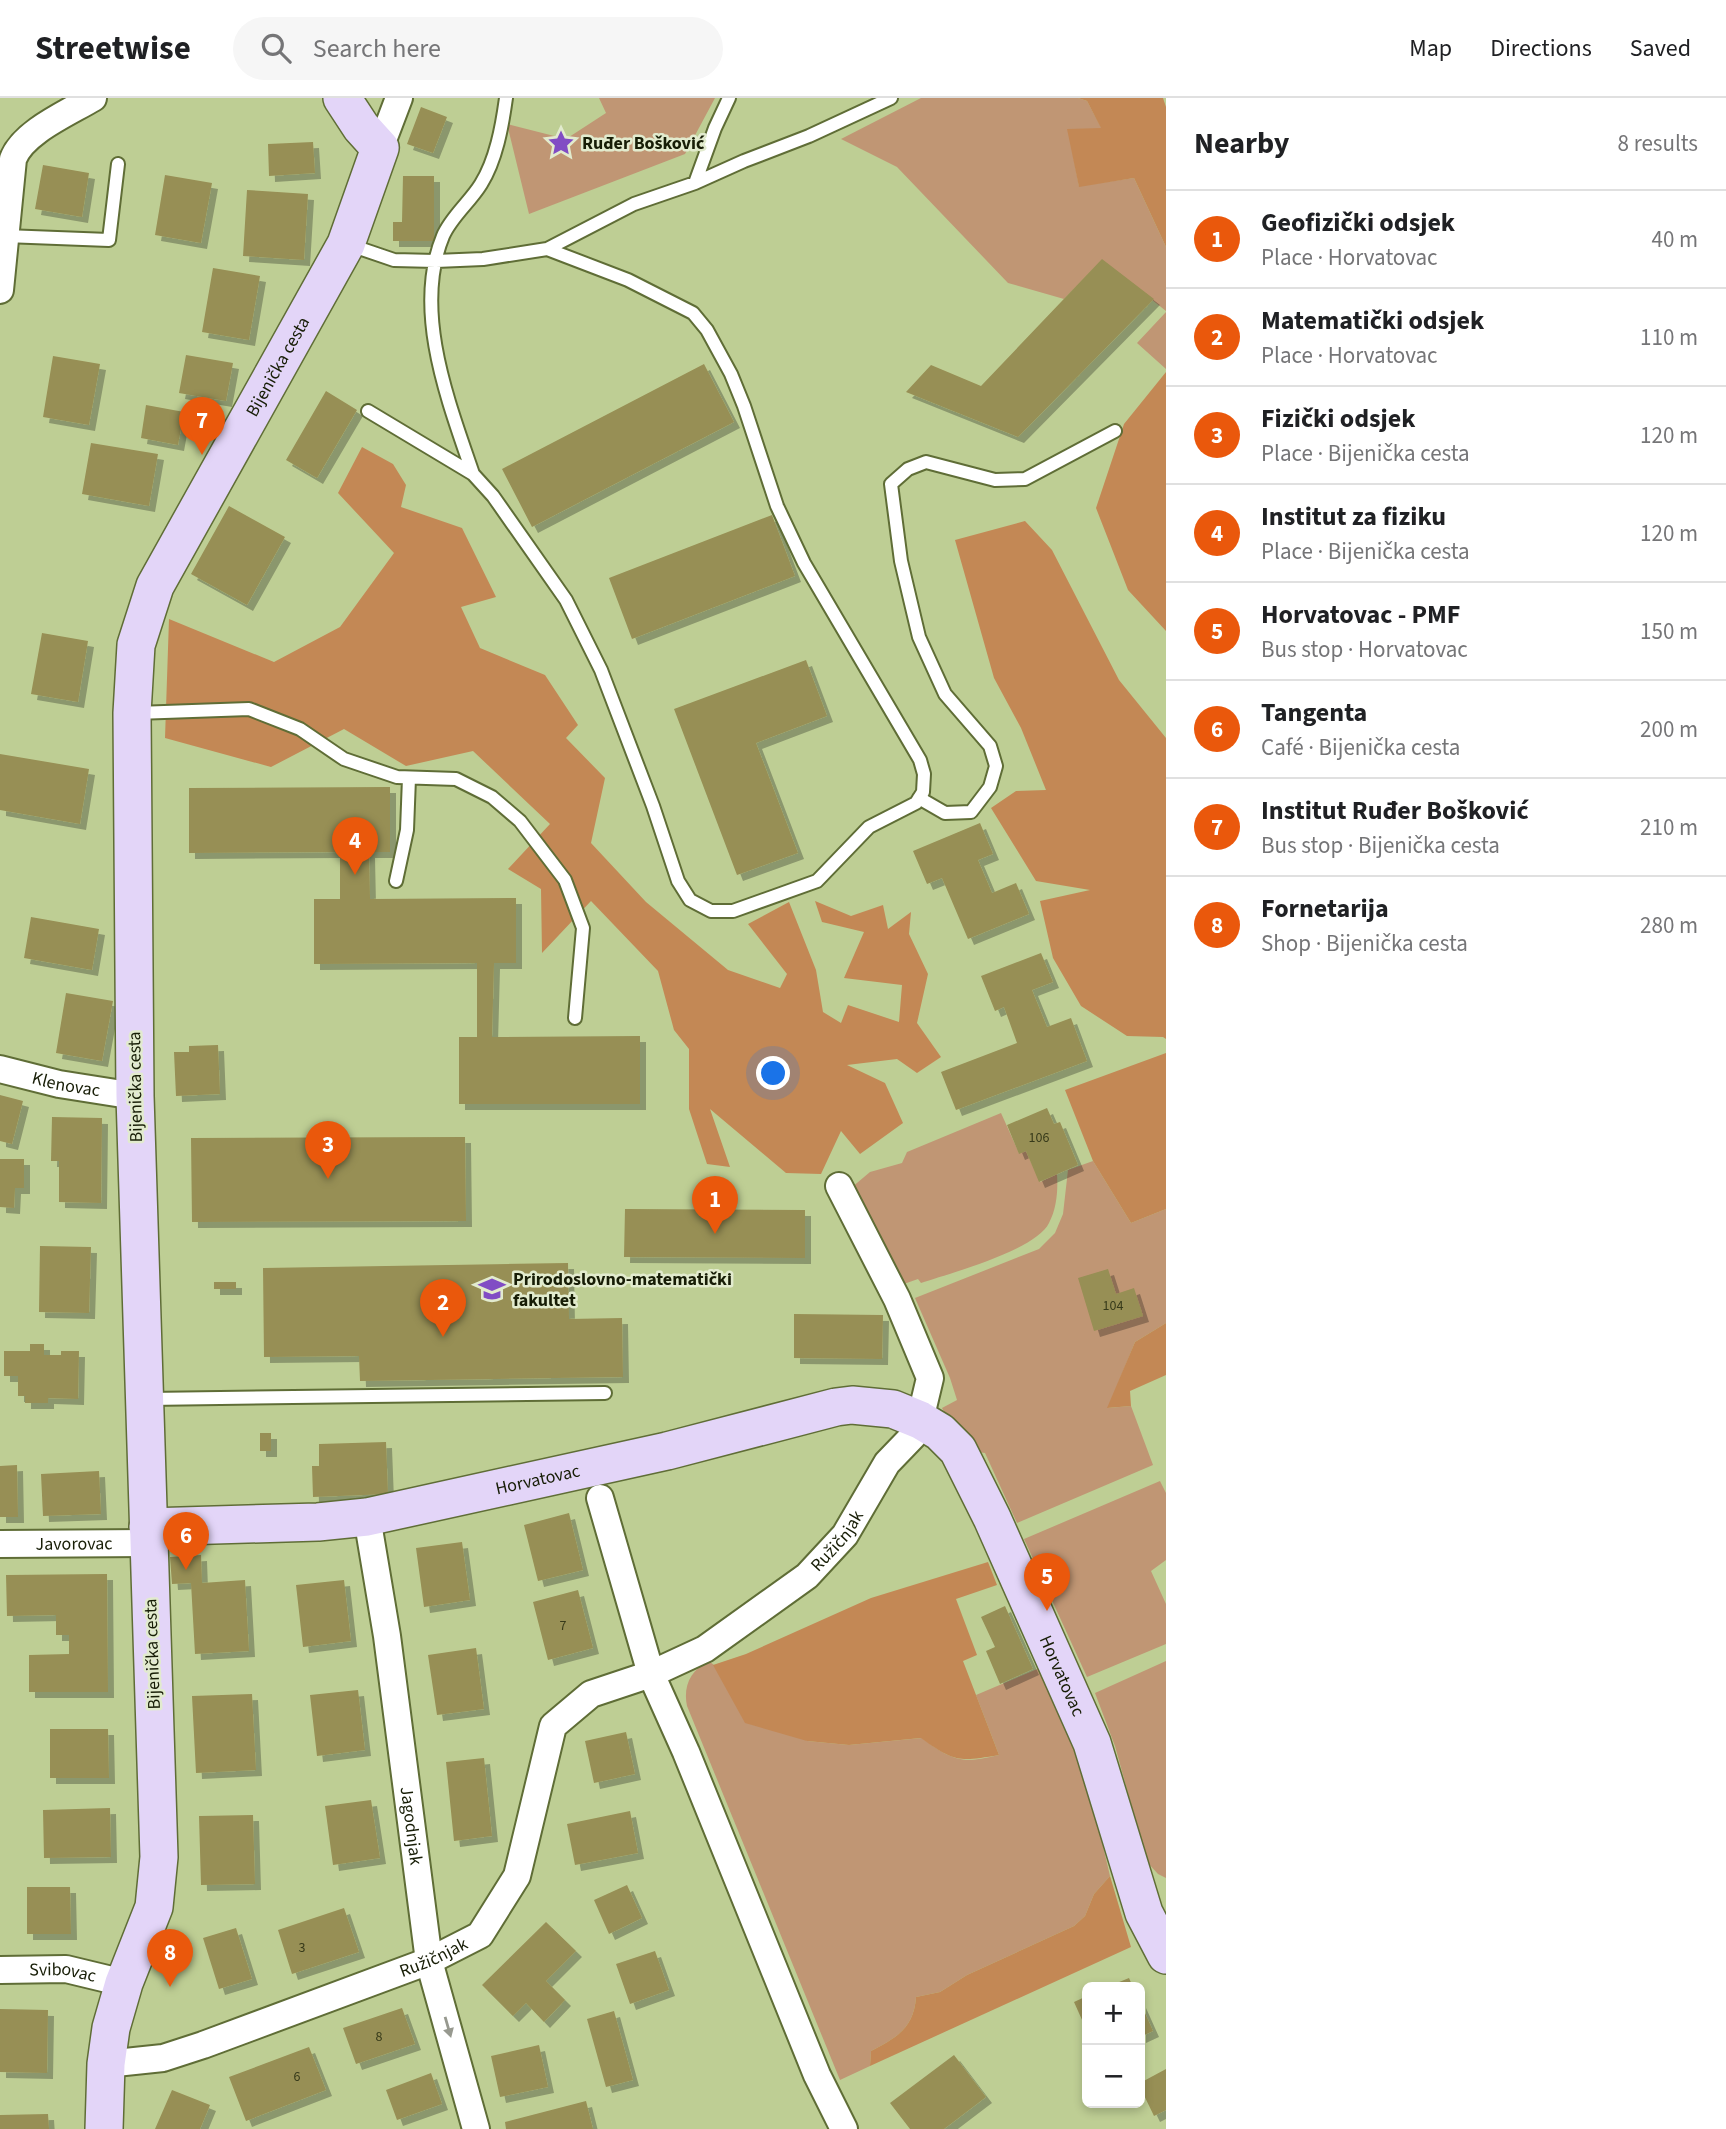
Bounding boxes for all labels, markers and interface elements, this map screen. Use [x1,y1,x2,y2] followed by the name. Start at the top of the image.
[233,17,723,80] search box
[35,25,191,72] text: Streetwise
[257,29,295,67] icon: search
[313,30,441,67] text: Search here
[1409,31,1452,66] text: Map
[1490,31,1592,66] text: Directions
[1630,31,1691,66] text: Saved
[1194,122,1289,165] text: Nearby
[1618,127,1698,160] text: 8 results
[546,128,576,158] place icon: Ruđer Bošković
[582,131,705,156] place label: Ruđer Bošković
[1261,204,1455,241] text: Geofizički odsjek
[1211,223,1223,256] text: 1
[1651,223,1698,256] text: 40 m
[1261,241,1438,274] text: Place · Horvatovac
[1261,302,1484,339] text: Matematički odsjek
[240,312,316,421] street label: Bijenička cesta
[1211,321,1223,354] text: 2
[1640,321,1698,354] text: 110 m
[1261,339,1438,372] text: Place · Horvatovac
[179,397,225,455] pin: 7
[1261,400,1416,437] text: Fizički odsjek
[1211,419,1223,452] text: 3
[1640,419,1698,452] text: 120 m
[1261,437,1470,470] text: Place · Bijenička cesta
[1261,498,1446,535] text: Institut za fiziku
[1211,517,1223,550] text: 4
[1640,517,1698,550] text: 120 m
[1261,535,1470,568] text: Place · Bijenička cesta
[1261,596,1460,633] text: Horvatovac - PMF
[1211,615,1223,648] text: 5
[1640,615,1698,648] text: 150 m
[1261,633,1468,666] text: Bus stop · Horvatovac
[1261,694,1367,731] text: Tangenta
[1211,713,1223,746] text: 6
[1640,713,1698,746] text: 200 m
[1261,731,1460,764] text: Café · Bijenička cesta
[1261,792,1529,829] text: Institut Ruđer Bošković
[1211,811,1223,844] text: 7
[1640,811,1698,844] text: 210 m
[332,817,378,875] pin: 4
[1261,829,1500,862] text: Bus stop · Bijenička cesta
[1261,890,1389,927] text: Fornetarija
[1211,909,1223,942] text: 8
[1640,909,1698,942] text: 280 m
[1261,927,1468,960] text: Shop · Bijenička cesta
[122,1031,149,1143] street label: Bijenička cesta
[756,1056,790,1090] your location
[29,1066,102,1103] street label: Klenovac
[305,1121,351,1179] pin: 3
[1029,1128,1049,1148] house number: 106
[692,1176,738,1234] pin: 1
[513,1267,732,1313] place label: Prirodoslovno-matematički fakultet
[477,1274,507,1304] school or university icon: Prirodoslovno-matematički fakultet
[420,1279,466,1337] pin: 2
[1103,1296,1123,1316] house number: 104
[493,1459,582,1501] street label: Horvatovac
[805,1506,870,1577] street label: Ružičnjak
[163,1512,209,1570] pin: 6
[35,1531,113,1557] street label: Javorovac
[1024,1553,1070,1611] pin: 5
[138,1598,167,1710] street label: Bijenička cesta
[560,1616,567,1636] house number: 7
[1033,1632,1091,1720] street label: Horvatovac
[394,1785,428,1866] street label: Jagodnjak
[147,1929,193,1987] pin: 8
[396,1931,472,1984] street label: Ružičnjak
[299,1938,306,1958] house number: 3
[29,1956,99,1989] street label: Svibovac
[1082,1982,1145,2108] map controls
[1082,1982,1145,2045] button: +
[443,2017,453,2038] one-way arrow
[376,2027,383,2047] house number: 8
[1082,2045,1145,2108] button: −
[294,2067,301,2087] house number: 6

